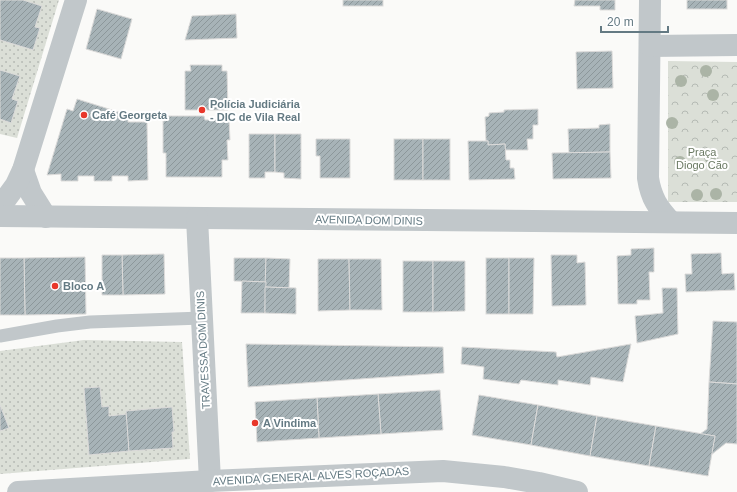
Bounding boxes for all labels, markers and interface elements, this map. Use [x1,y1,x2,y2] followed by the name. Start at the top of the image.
[601,8,668,34] scale bar
[607,15,634,29] text: 20 m
[210,98,301,123] place label: Polícia Judiciária - DIC de Vila Real
[197,105,207,115] marker: Polícia Judiciária - DIC de Vila Real
[92,109,168,121] place label: Café Georgeta
[79,110,89,120] marker: Café Georgeta
[676,146,728,171] park label: Praça Diogo Cão
[315,213,423,227] street label: AVENIDA DOM DINIS
[63,280,104,292] place label: Bloco A
[50,281,60,291] marker: Bloco A
[194,291,212,409] street label: TRAVESSA DOM DINIS
[263,417,317,429] place label: A Vindima
[250,418,260,428] marker: A Vindima
[212,465,410,487] street label: AVENIDA GENERAL ALVES ROÇADAS

